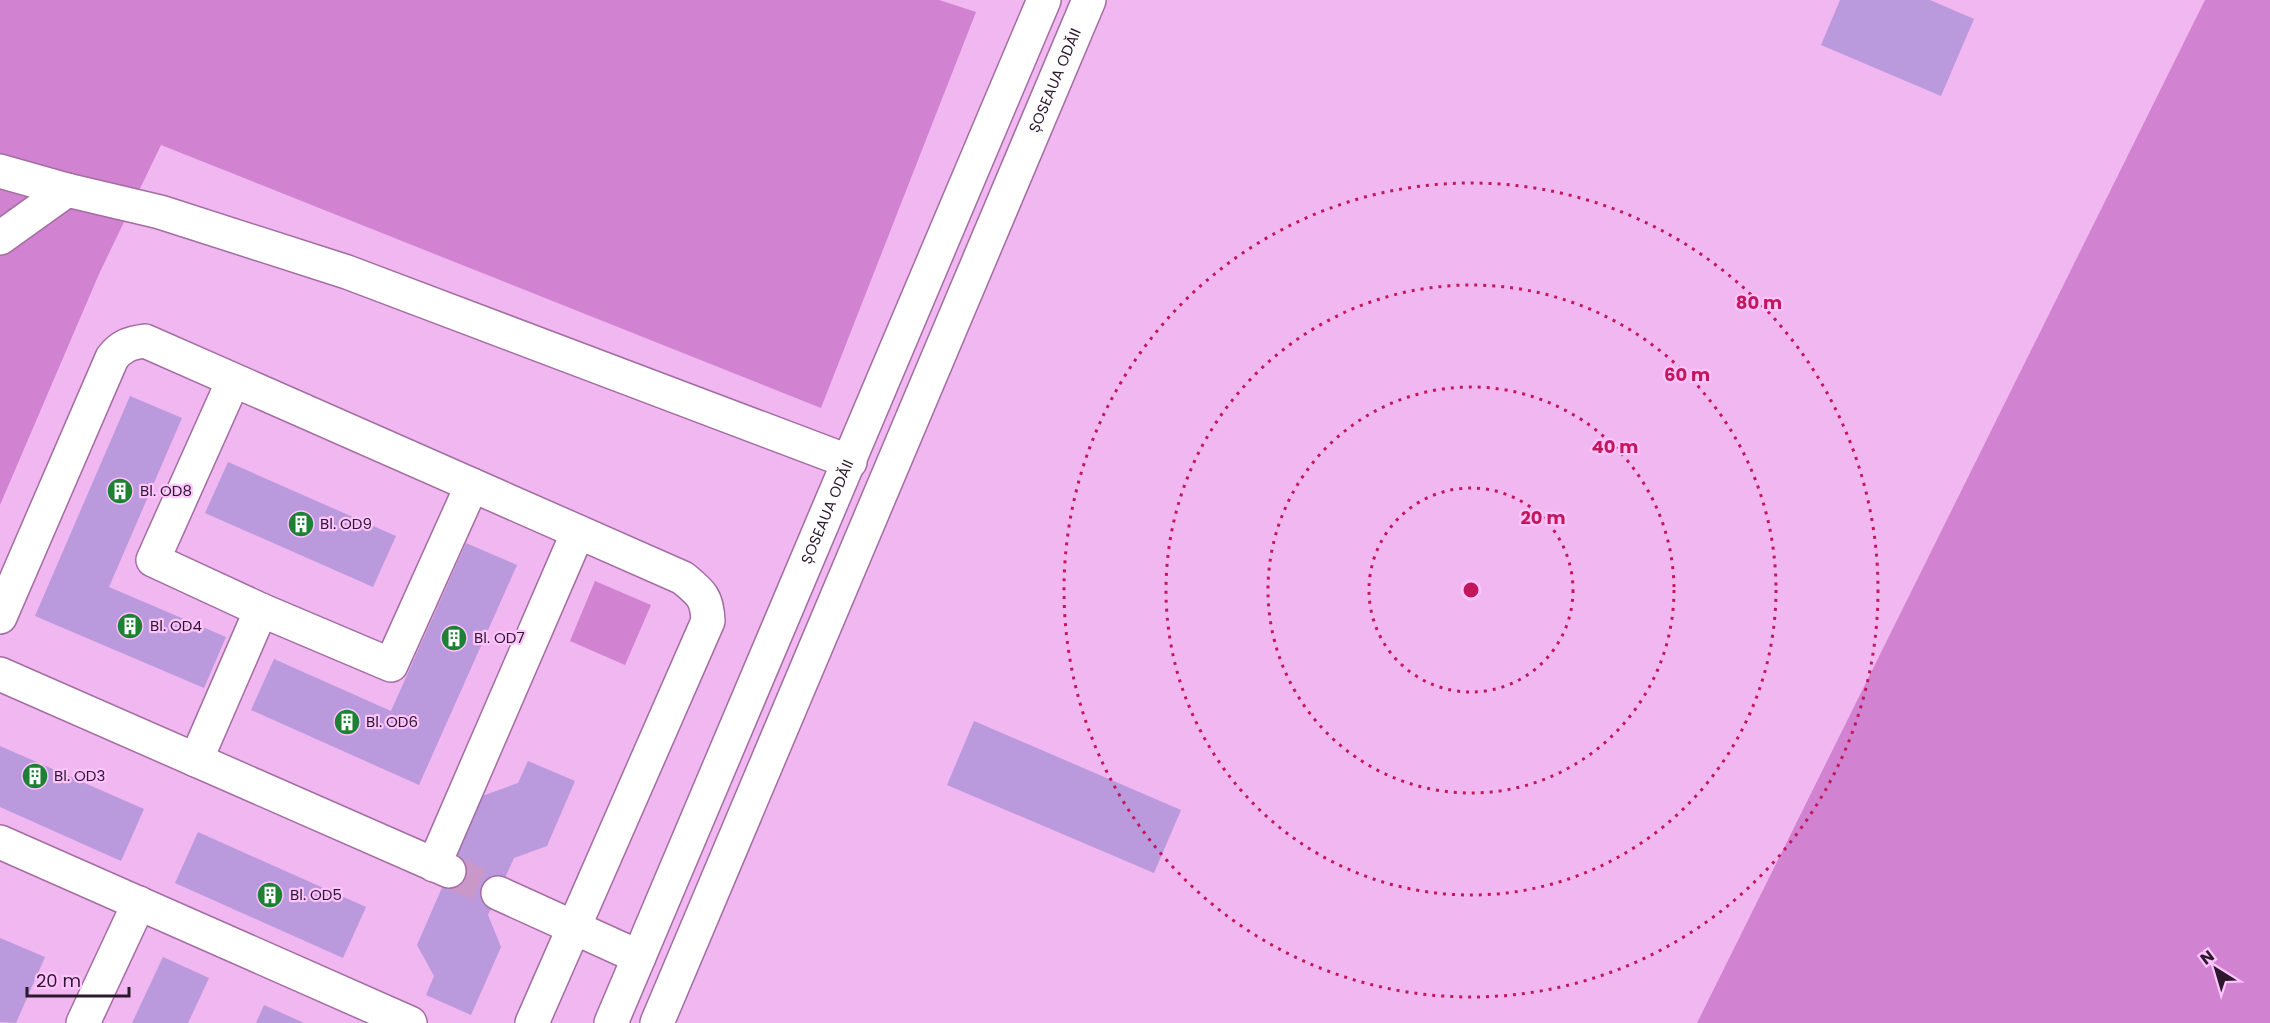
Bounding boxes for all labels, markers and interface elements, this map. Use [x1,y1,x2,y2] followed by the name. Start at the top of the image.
[1023,25,1086,136] street label: ȘOSEAUA ODĂII
[1736,290,1782,315] text: 80 m
[1664,362,1710,387] text: 60 m
[1592,434,1638,459] text: 40 m
[795,456,858,567] street label: ȘOSEAUA ODĂII
[105,476,135,506] building icon: Bl. OD8
[140,480,192,501] place label: Bl. OD8
[1521,505,1565,530] text: 20 m
[286,509,316,539] building icon: Bl. OD9
[320,513,372,534] place label: Bl. OD9
[1461,580,1481,600] centre of rings
[115,611,145,641] building icon: Bl. OD4
[150,615,202,636] place label: Bl. OD4
[439,623,469,653] building icon: Bl. OD7
[474,627,525,648] place label: Bl. OD7
[332,707,362,737] building icon: Bl. OD6
[366,711,418,732] place label: Bl. OD6
[20,761,50,791] building icon: Bl. OD3
[54,765,105,786] place label: Bl. OD3
[255,880,285,910] building icon: Bl. OD5
[290,884,342,905] place label: Bl. OD5
[2186,939,2246,999] north arrow
[2196,945,2219,970] text: N
[27,960,129,998] scale bar
[36,968,81,993] text: 20 m

